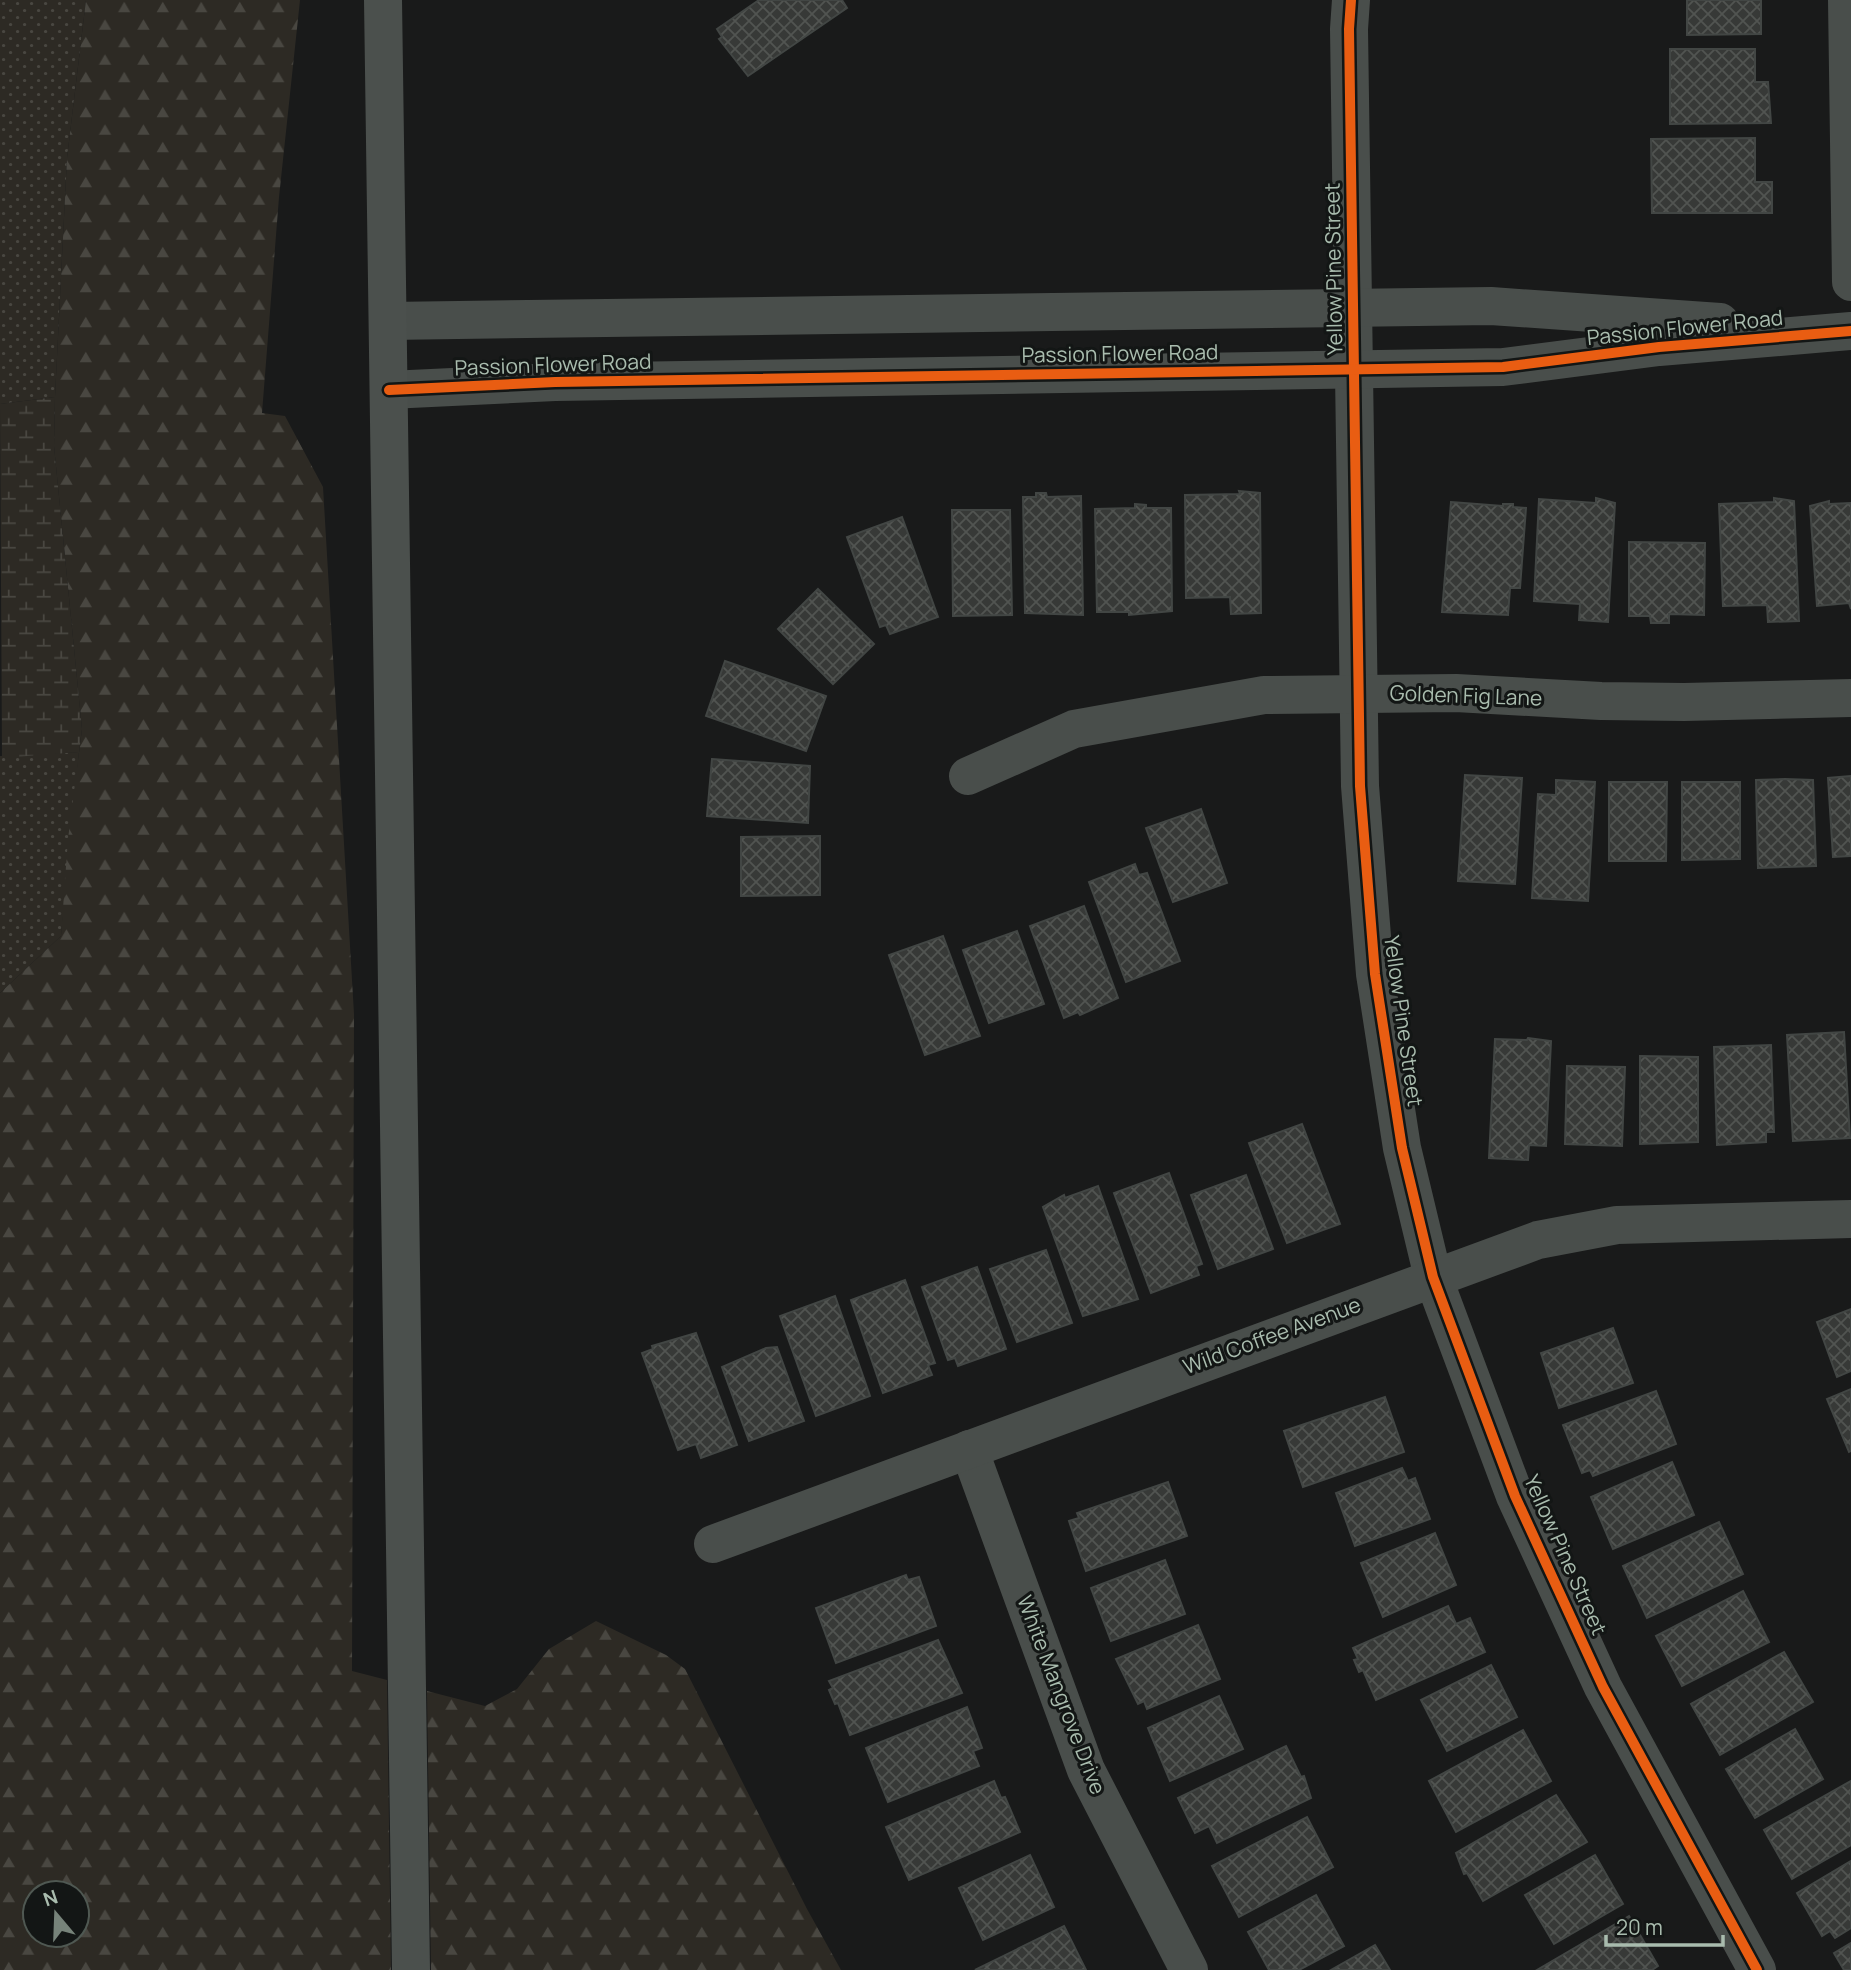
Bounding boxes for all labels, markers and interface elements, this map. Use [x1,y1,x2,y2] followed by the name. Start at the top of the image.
[1317,183,1349,356] street label: Yellow Pine Street
[1586,303,1784,351] street label: Passion Flower Road
[1021,337,1219,369] street label: Passion Flower Road
[454,347,652,381] street label: Passion Flower Road
[1389,678,1543,712] street label: Golden Fig Lane
[1378,933,1430,1108] street label: Yellow Pine Street
[1179,1290,1364,1380] street label: Wild Coffee Avenue
[1518,1470,1614,1639] street label: Yellow Pine Street
[1011,1591,1113,1798] street label: White Mangrove Drive
[21,1879,91,1949] north arrow
[40,1883,61,1912] text: N
[1606,1904,1723,1948] scale bar
[1616,1913,1663,1941] text: 20 m

